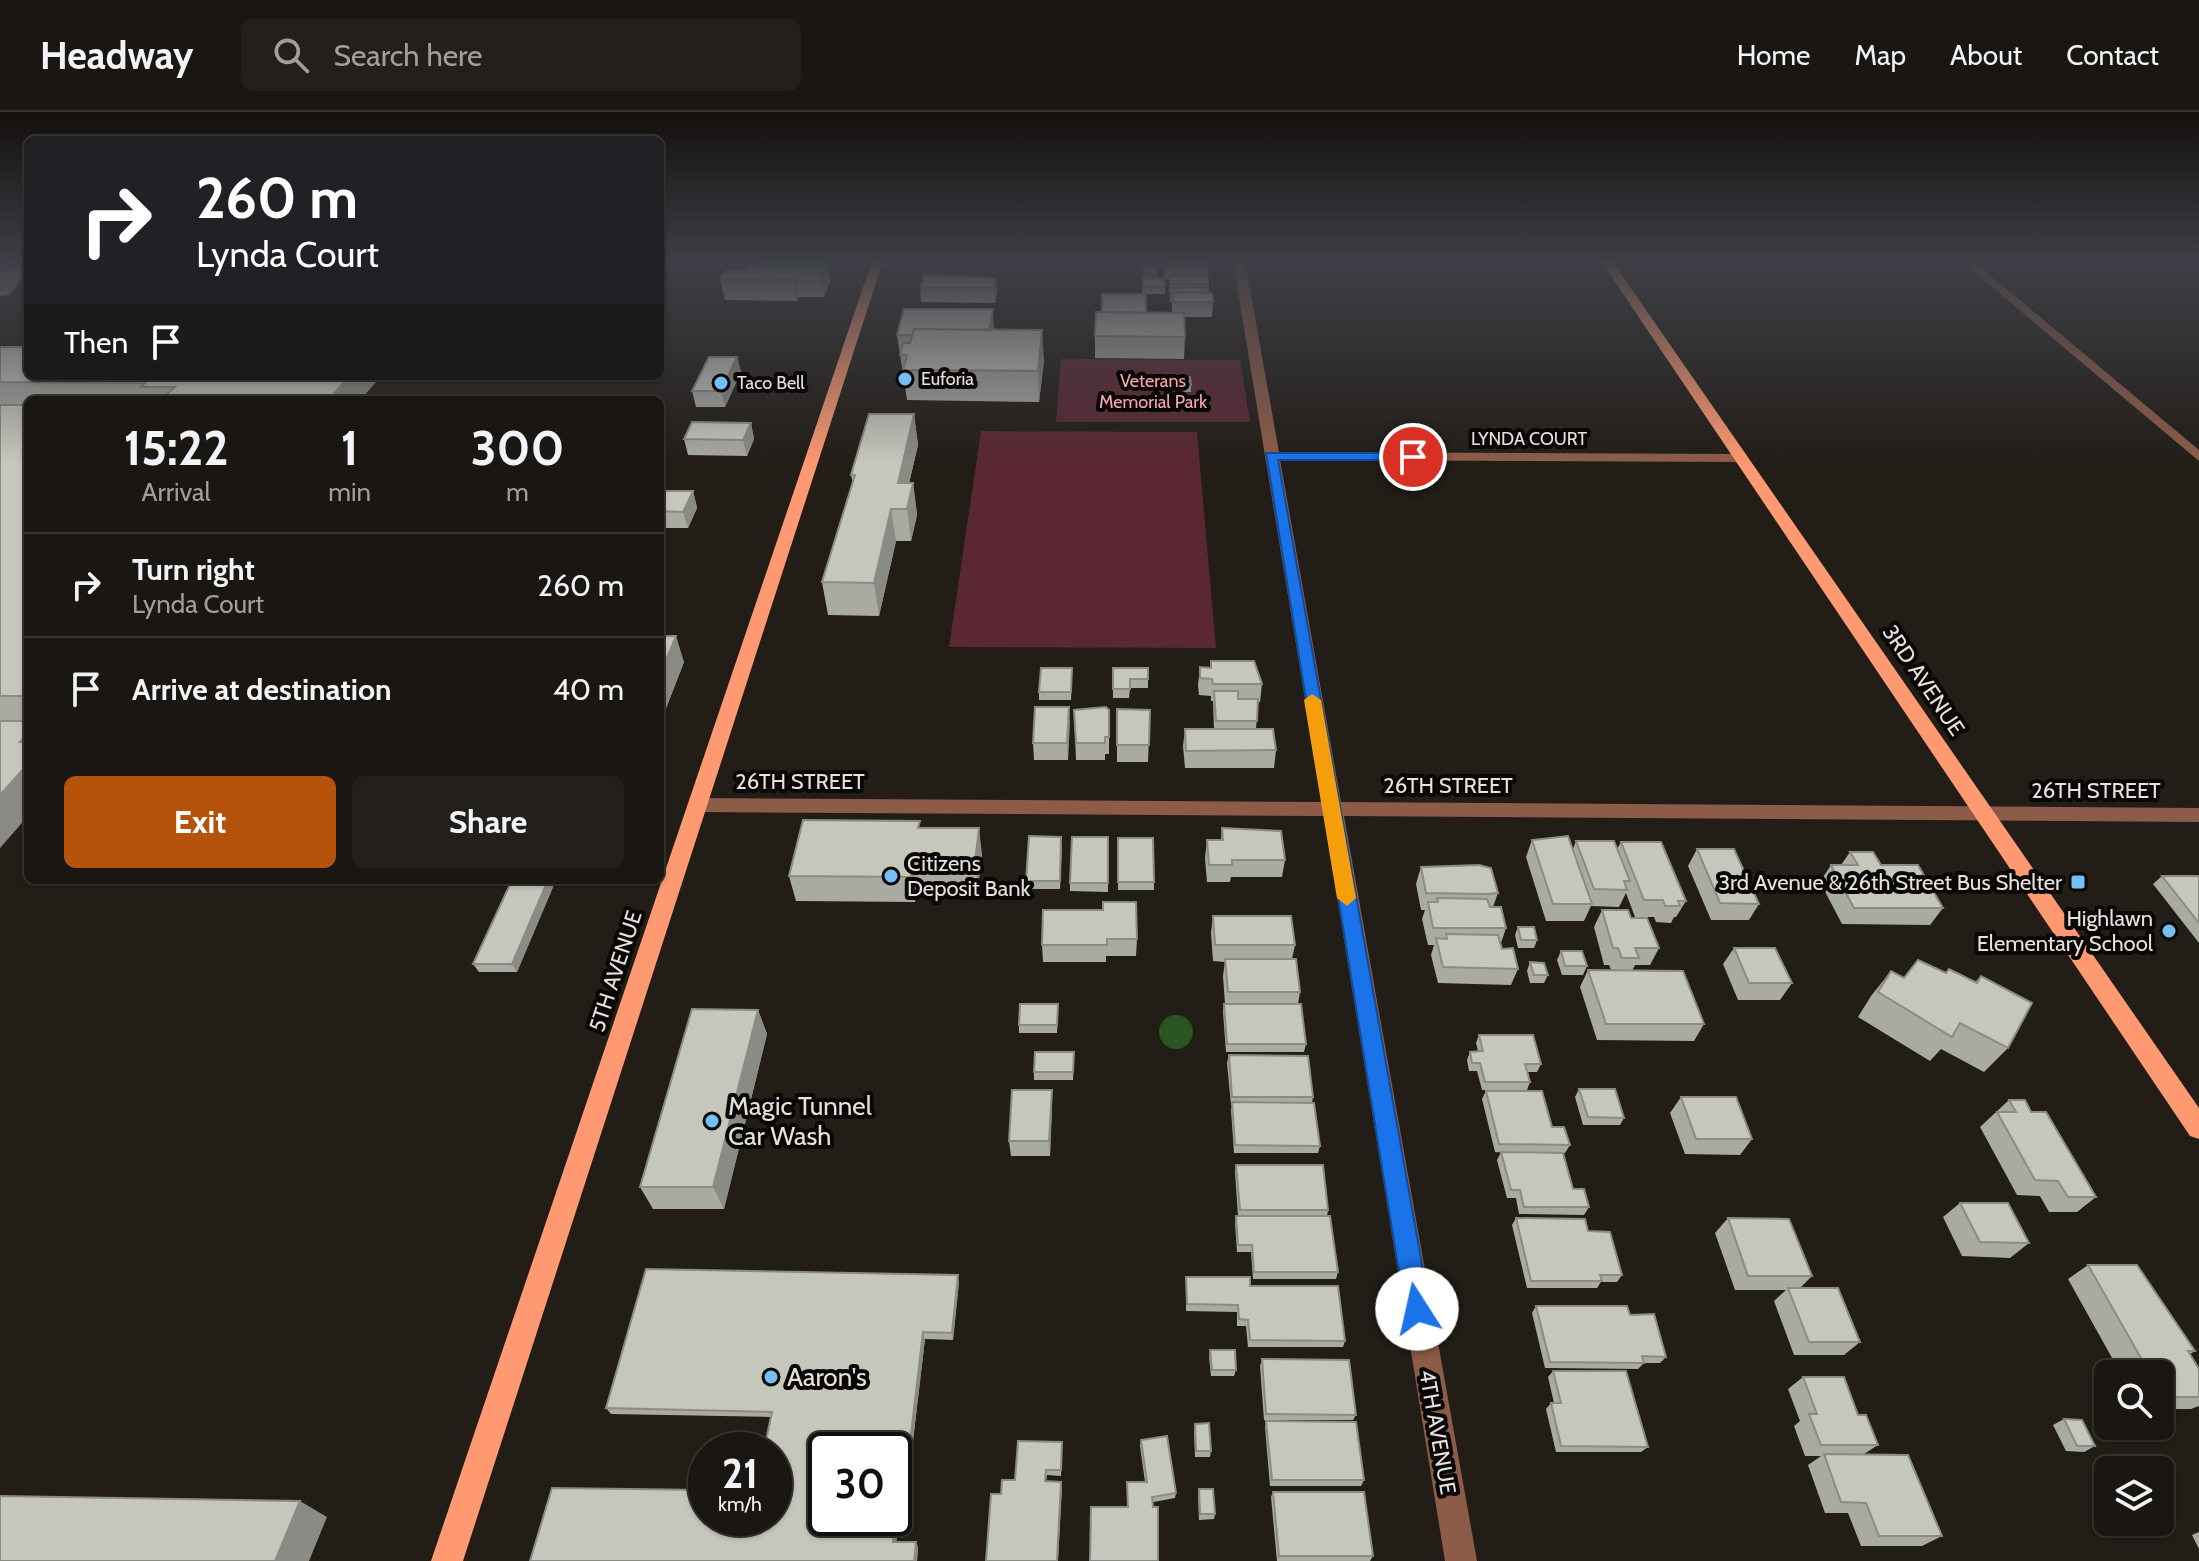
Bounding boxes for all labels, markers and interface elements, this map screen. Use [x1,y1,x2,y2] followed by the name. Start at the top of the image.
[241,19,801,91] search box
[40,32,193,79] text: Headway
[269,33,313,77] icon: search
[333,37,482,74] text: Search here
[1737,38,1810,72] text: Home
[1854,38,1906,72] text: Map
[1950,38,2022,72] text: About
[2066,38,2159,72] text: Contact
[196,164,358,232] text: 260 m
[64,168,168,272] icon: right
[196,232,379,276] text: Lynda Court
[144,320,188,364] icon: arrive
[64,324,128,361] text: Then
[921,368,974,390] place label: Euforia
[896,370,914,388] marker: Euforia
[1099,370,1208,413] park label: Veterans Memorial Park
[737,372,805,394] place label: Taco Bell
[712,374,730,392] marker: Taco Bell
[124,419,229,477] text: 15:22
[341,419,358,477] text: 1
[471,419,564,477] text: 300
[1379,423,1447,491] pin
[1471,428,1587,450] street label: LYNDA COURT
[1391,435,1435,479] icon: arrive
[141,476,211,508] text: Arrival
[328,476,371,508] text: min
[506,476,529,508] text: m
[132,551,255,588] text: Turn right
[64,563,108,607] icon: right
[537,567,624,604] text: 260 m
[132,588,264,620] text: Lynda Court
[1877,620,1971,741] street label: 3RD AVENUE
[64,667,108,711] icon: arrive
[132,671,392,708] text: Arrive at destination
[553,671,624,708] text: 40 m
[735,768,865,795] street label: 26TH STREET
[1383,772,1513,799] street label: 26TH STREET
[64,776,336,868] button: Exit
[352,776,624,868] button: Share
[2031,777,2161,804] street label: 26TH STREET
[907,850,1031,902] place label: Citizens Deposit Bank
[882,867,900,885] marker: Citizens Deposit Bank
[1718,869,2062,896] place label: 3rd Avenue & 26th Street Bus Shelter
[2069,873,2087,891] marker: 3rd Avenue & 26th Street Bus Shelter
[1977,905,2154,957] place label: Highlawn Elementary School
[583,907,648,1035] street label: 5TH AVENUE
[2160,922,2178,940] marker: Highlawn Elementary School
[728,1090,872,1152] place label: Magic Tunnel Car Wash
[703,1112,721,1130] marker: Magic Tunnel Car Wash
[1375,1267,1459,1351] position arrow
[2094,1360,2174,1536] map controls
[2094,1360,2174,1440] button: search
[787,1361,867,1393] place label: Aaron's
[762,1368,780,1386] marker: Aaron's
[1413,1368,1462,1497] street label: 4TH AVENUE
[808,1432,912,1536] speed limit sign: 30
[722,1449,758,1498] text: 21
[2094,1456,2174,1536] button: layers
[718,1492,762,1516] text: km/h

